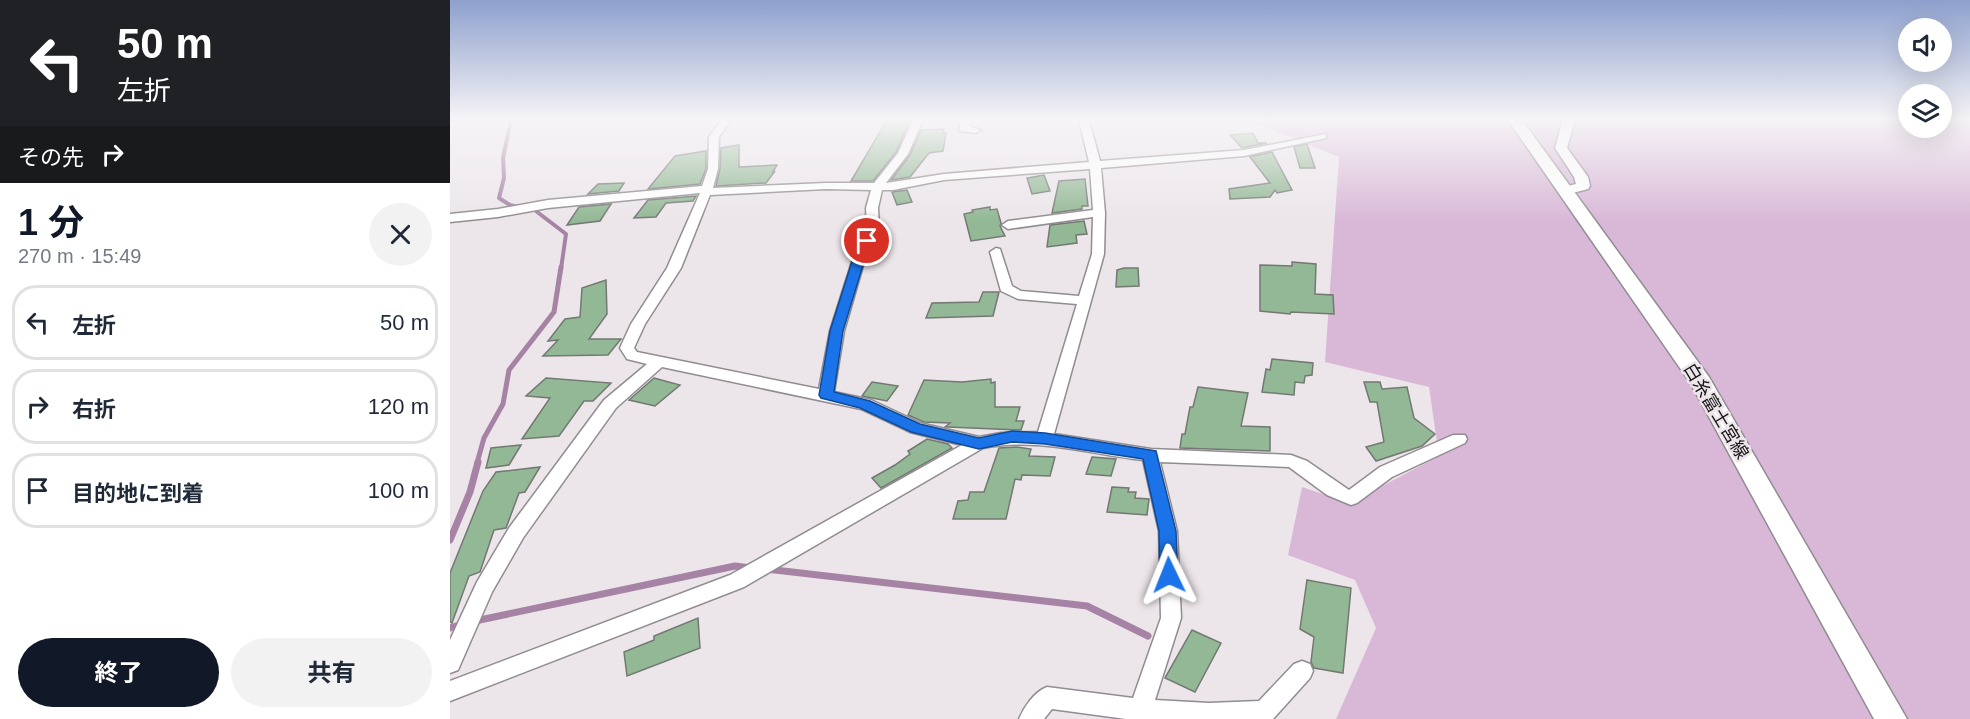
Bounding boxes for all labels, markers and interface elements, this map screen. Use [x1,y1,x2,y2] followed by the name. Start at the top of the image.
[1898,18,1952,138] map controls
[1898,18,1952,72] button: sound
[117,20,213,67] text: 50 m
[18,24,96,102] icon: left
[117,76,171,106] text: 左折
[1898,84,1952,138] button: layers
[96,138,129,171] icon: right
[18,145,84,170] text: その先
[18,202,84,243] text: 1 分
[369,203,432,266] button: close
[841,215,892,266] pin
[850,224,883,257] icon: arrive
[18,245,141,267] text: 270 m · 15:49
[21,306,54,339] icon: left
[380,310,429,335] text: 50 m
[72,313,116,338] text: 左折
[1680,360,1752,462] street label: 白糸富士宮線
[21,390,54,423] icon: right
[368,394,429,419] text: 120 m
[72,397,116,422] text: 右折
[21,474,54,507] icon: arrive
[368,478,429,503] text: 100 m
[72,481,204,506] text: 目的地に到着
[1137,543,1201,607] position arrow
[18,638,219,707] button: 終了
[231,638,432,707] button: 共有

